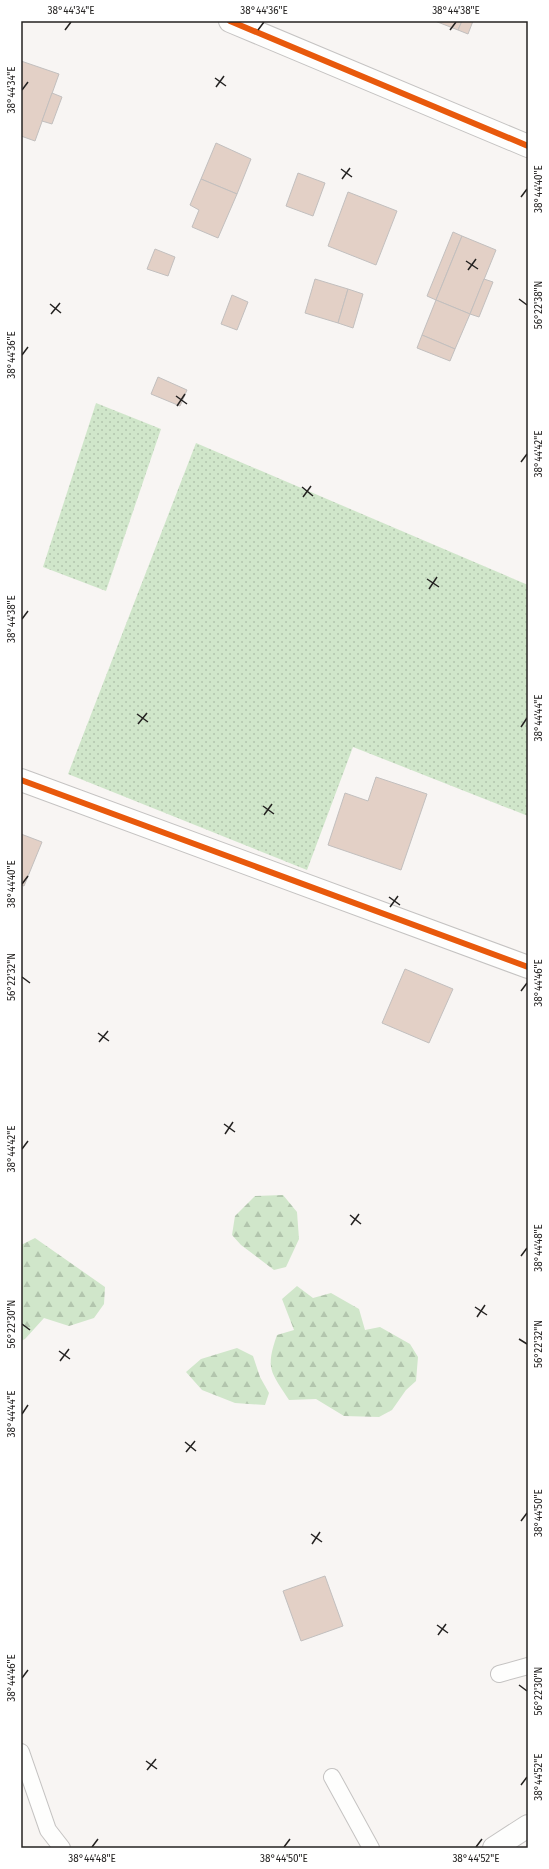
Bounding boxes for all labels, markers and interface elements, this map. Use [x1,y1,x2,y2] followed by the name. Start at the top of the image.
[47,5,95,17] text: 38°44'34"E
[240,5,288,17] text: 38°44'36"E
[432,5,480,17] text: 38°44'38"E
[6,66,18,114] text: 38°44'34"E
[533,165,545,213] text: 38°44'40"E
[533,281,545,329] text: 56°22'38"N
[6,331,18,379] text: 38°44'36"E
[533,430,545,478] text: 38°44'42"E
[6,595,18,643] text: 38°44'38"E
[533,694,545,742] text: 38°44'44"E
[6,860,18,908] text: 38°44'40"E
[6,953,18,1001] text: 56°22'32"N
[533,959,545,1007] text: 38°44'46"E
[6,1125,18,1173] text: 38°44'42"E
[533,1224,545,1272] text: 38°44'48"E
[6,1300,18,1348] text: 56°22'30"N
[533,1320,545,1368] text: 56°22'32"N
[6,1390,18,1438] text: 38°44'44"E
[533,1489,545,1537] text: 38°44'50"E
[6,1654,18,1702] text: 38°44'46"E
[533,1667,545,1715] text: 56°22'30"N
[533,1753,545,1801] text: 38°44'52"E
[68,1853,116,1865] text: 38°44'48"E
[260,1853,308,1865] text: 38°44'50"E
[452,1853,500,1865] text: 38°44'52"E

